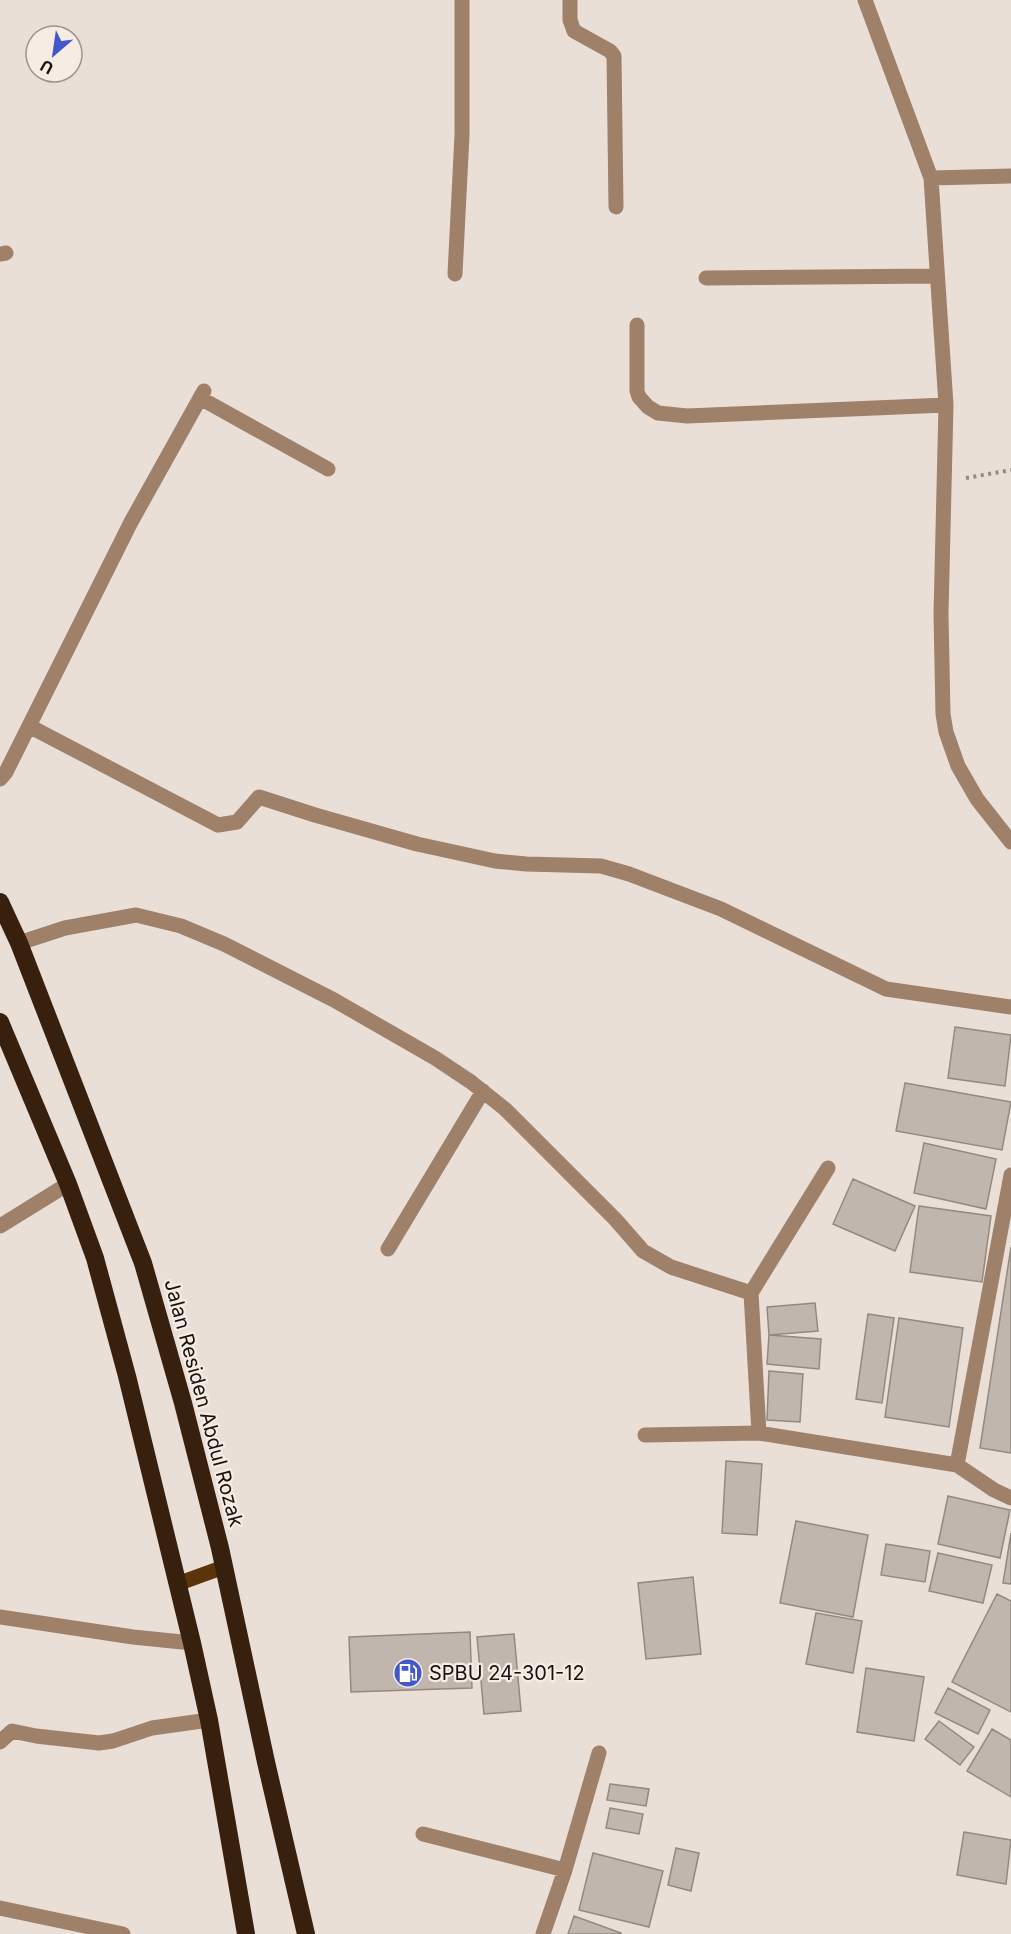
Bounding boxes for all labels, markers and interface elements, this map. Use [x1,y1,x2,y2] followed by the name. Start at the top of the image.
[24,24,84,84] north arrow
[37,56,57,79] text: U
[159,1277,249,1529] street label: Jalan Residen Abdul Rozak
[392,1657,424,1689] fuel station icon: SPBU 24-301-12
[429,1661,585,1685] place label: SPBU 24-301-12

